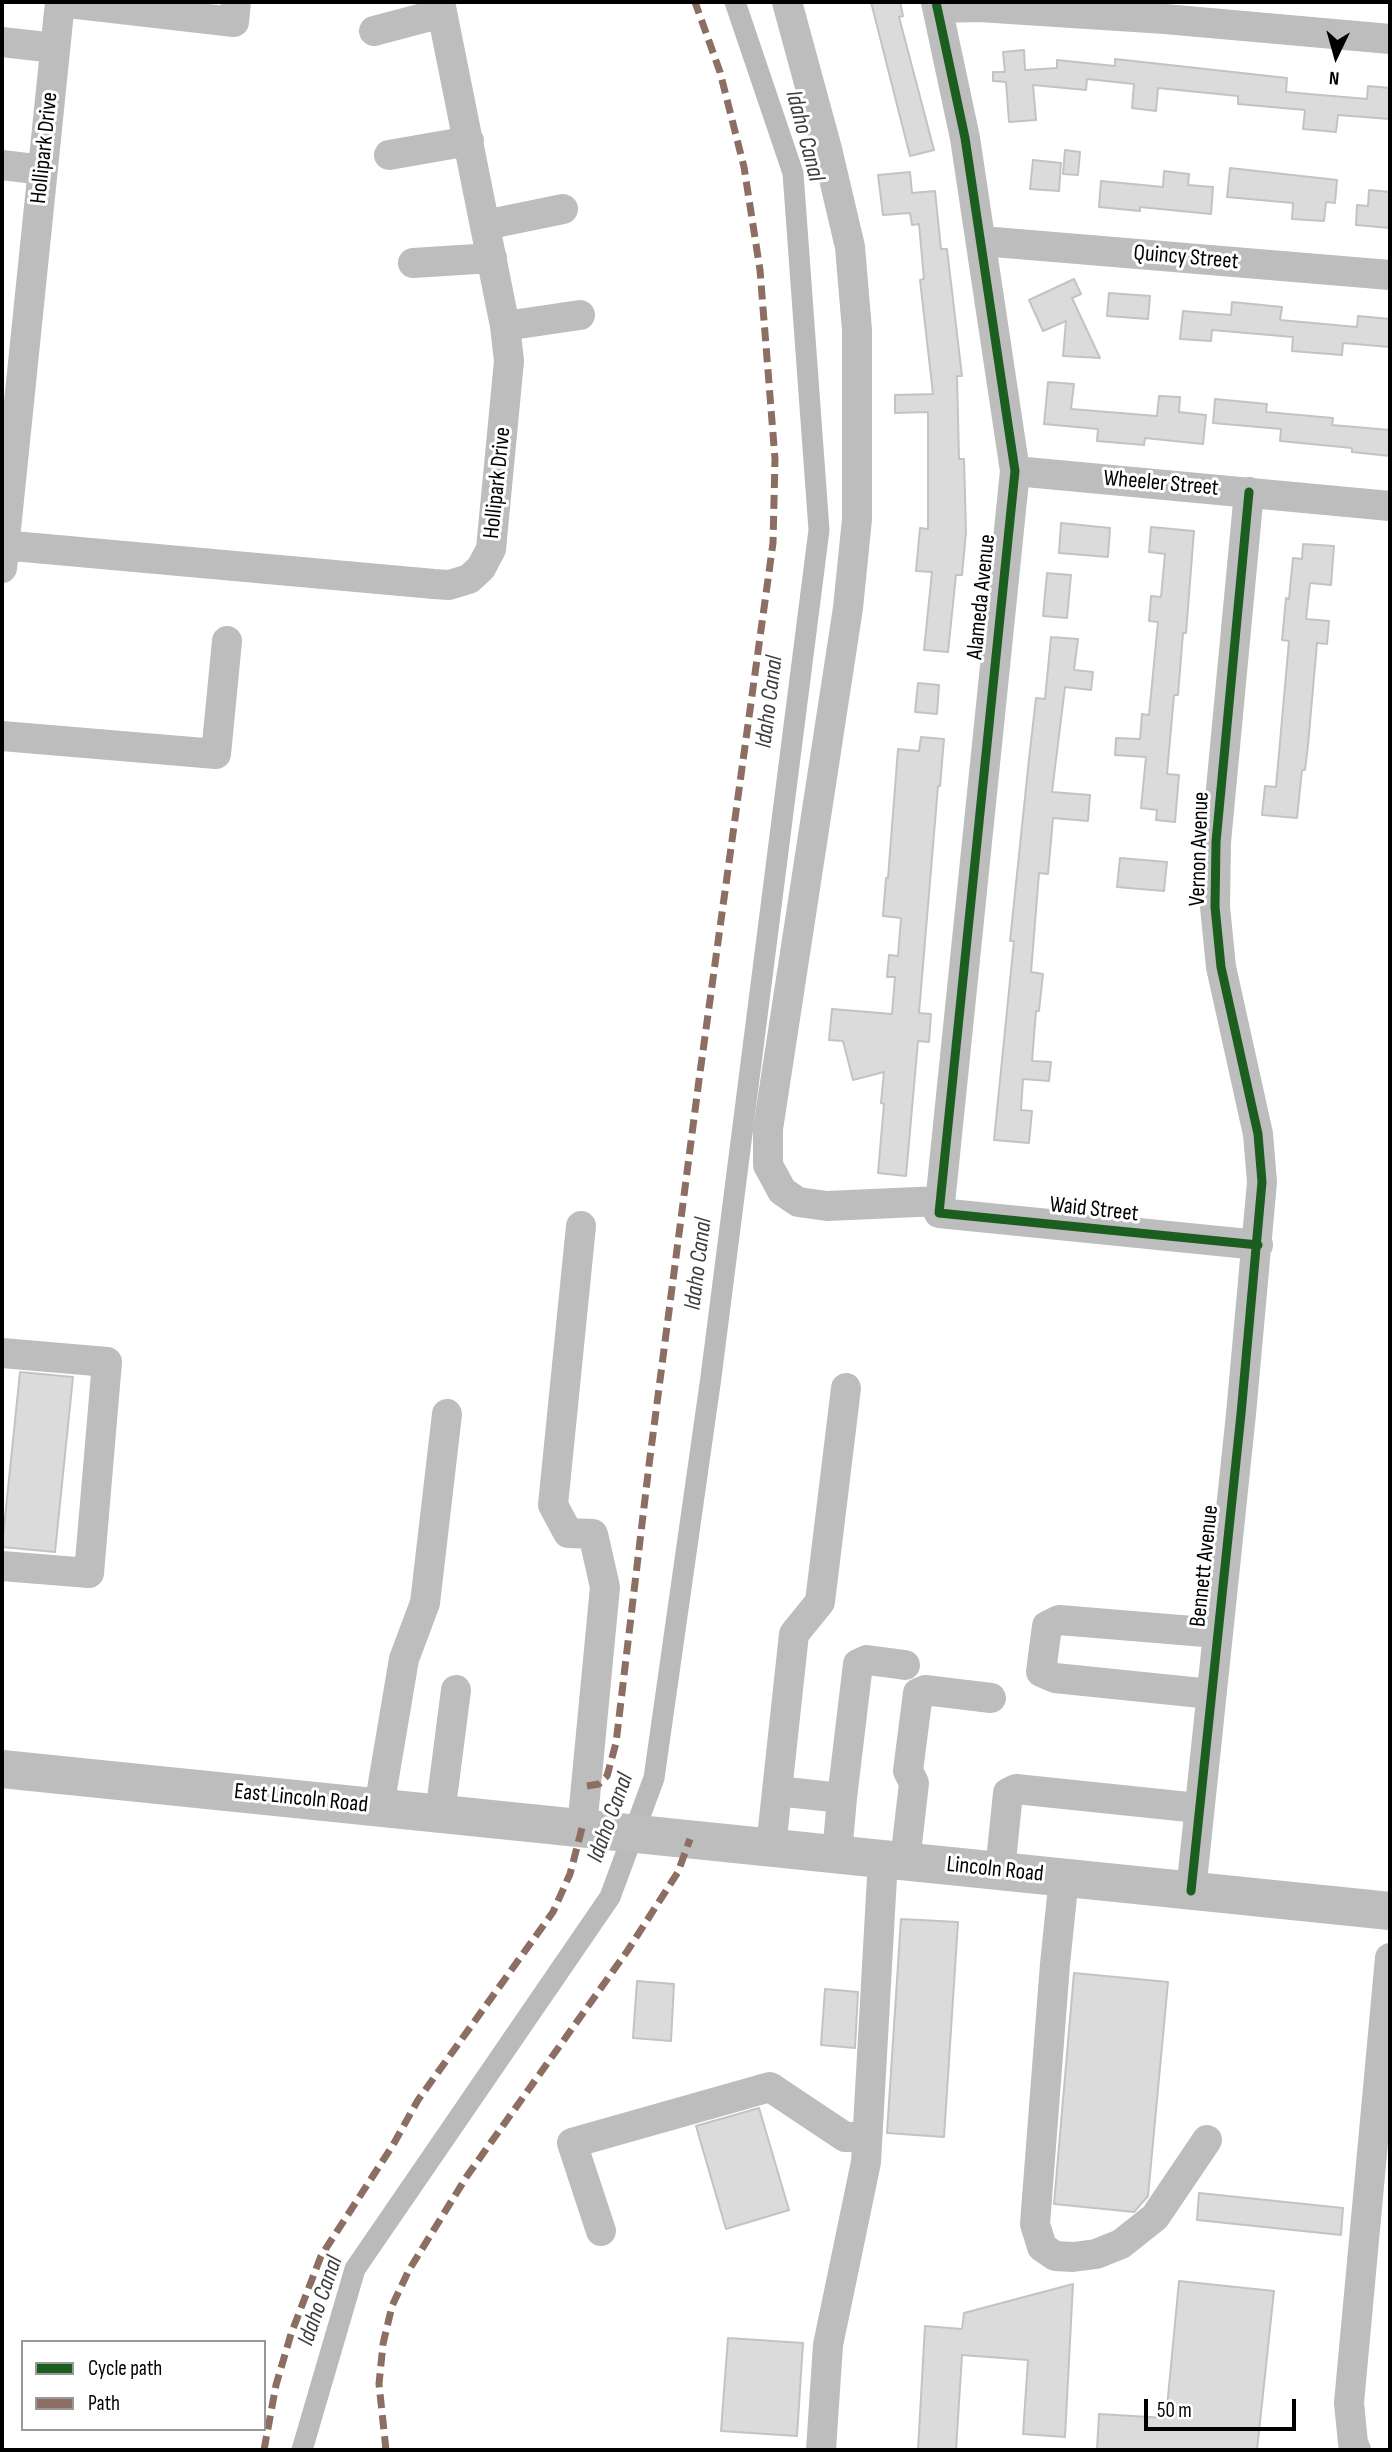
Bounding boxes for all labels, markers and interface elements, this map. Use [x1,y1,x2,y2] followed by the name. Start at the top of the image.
[1301,21,1371,91] north arrow
[1328,66,1340,89] text: N
[778,87,830,185] water label: Idaho Canal
[25,91,65,205] street label: Hollipark Drive
[1132,240,1240,276] street label: Quincy Street
[478,426,518,540] street label: Hollipark Drive
[1102,465,1220,503] street label: Wheeler Street
[962,533,1002,661] street label: Alameda Avenue
[750,654,790,750] water label: Idaho Canal
[1184,791,1216,907] street label: Vernon Avenue
[1048,1192,1140,1228] street label: Waid Street
[679,1216,719,1312] water label: Idaho Canal
[1185,1504,1225,1628] street label: Bennett Avenue
[582,1769,640,1867] water label: Idaho Canal
[233,1778,369,1820] street label: East Lincoln Road
[945,1851,1045,1889] street label: Lincoln Road
[292,2252,350,2350] water label: Idaho Canal
[21,2340,266,2431] legend
[88,2356,162,2381] text: Cycle path
[1147,2386,1299,2430] scale bar
[88,2391,120,2416] text: Path
[1157,2398,1192,2423] text: 50 m

